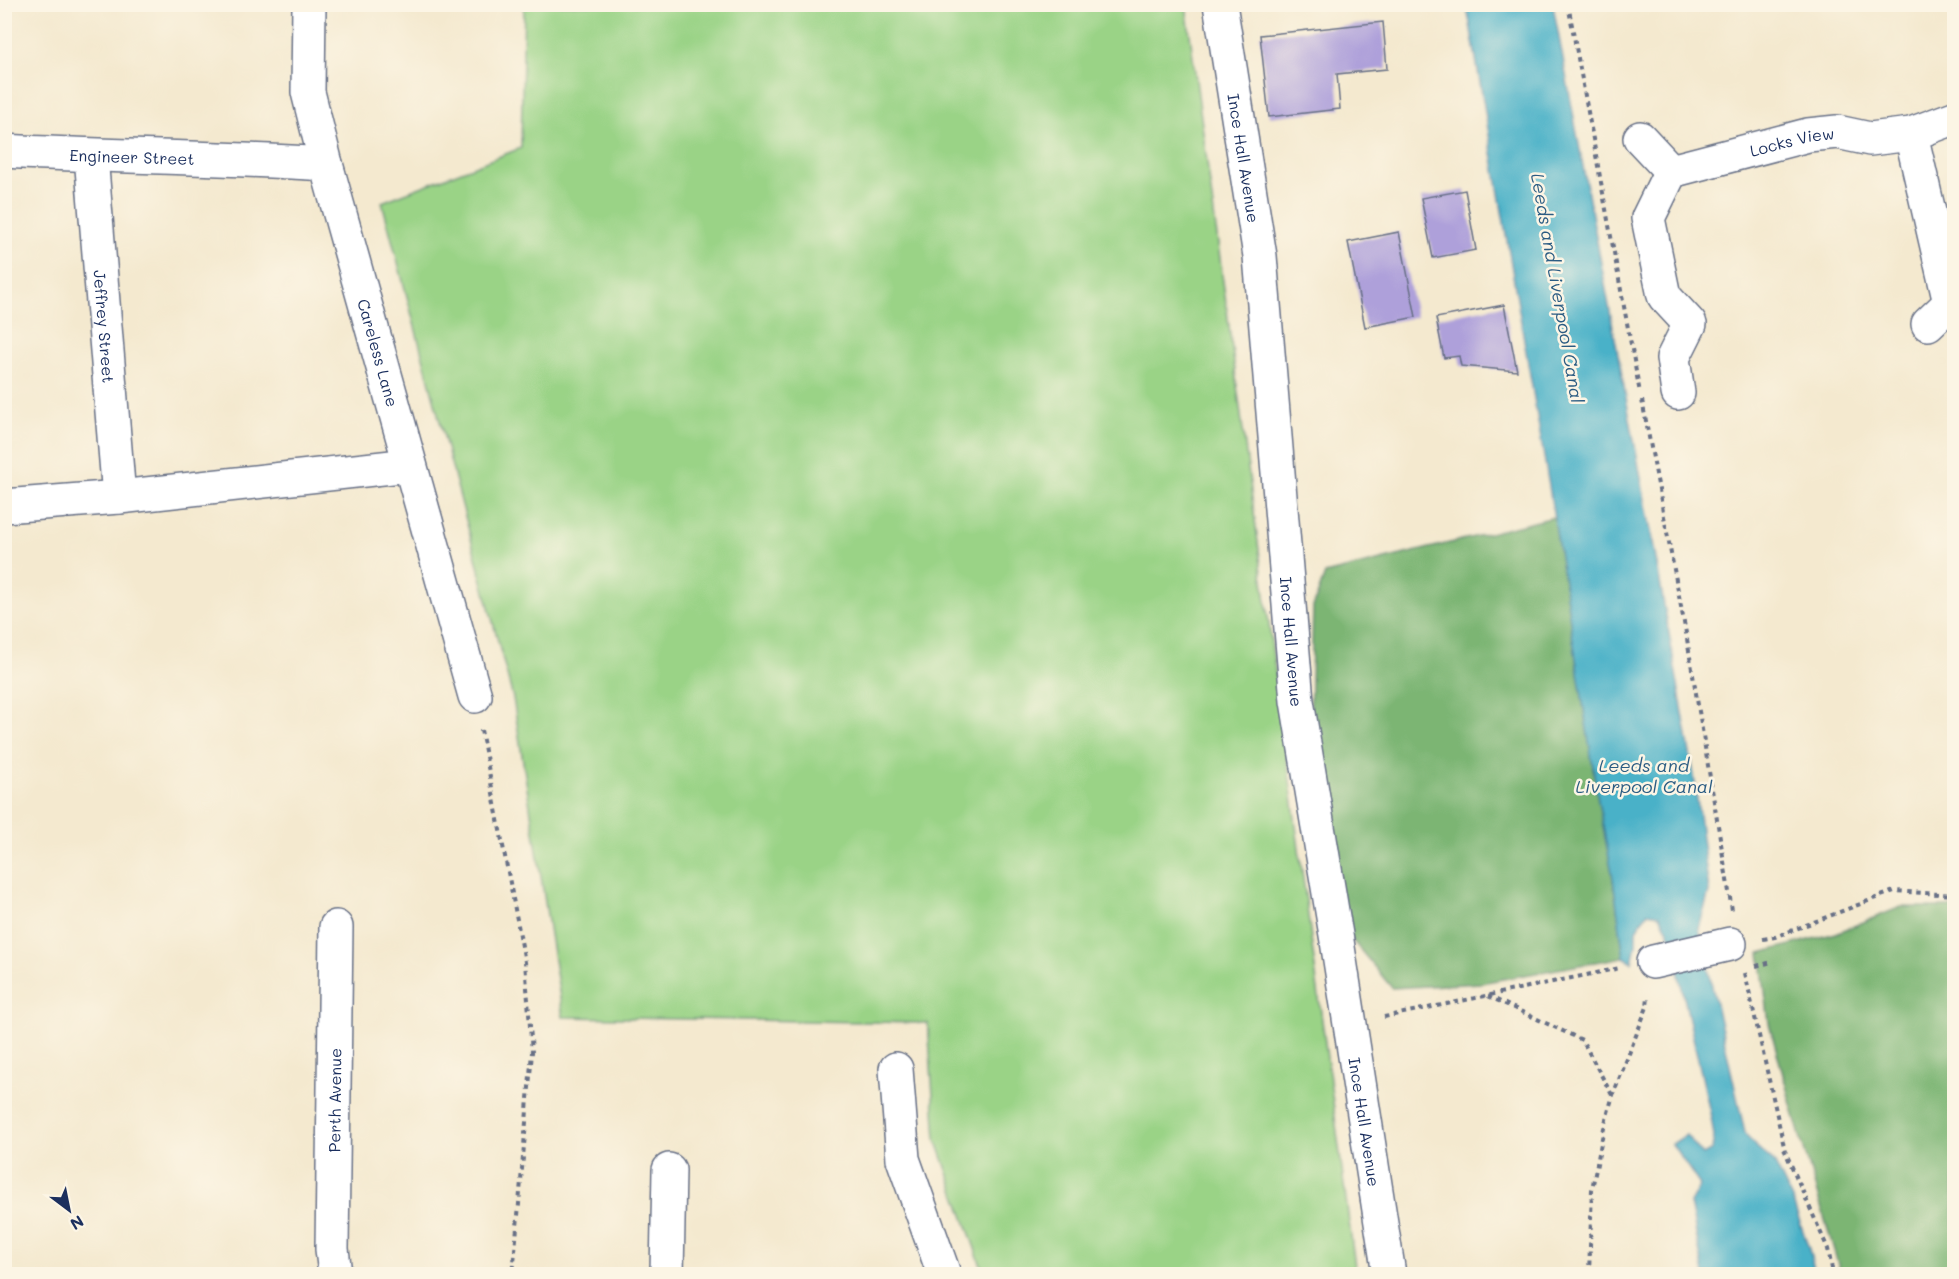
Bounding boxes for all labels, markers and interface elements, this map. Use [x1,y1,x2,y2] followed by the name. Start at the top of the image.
[1224,92,1265,224] street label: Ince Hall Avenue
[1747,122,1835,160] street label: Locks View
[69,144,195,169] street label: Engineer Street
[1526,171,1590,405] water label: Leeds and Liverpool Canal
[90,269,120,384] street label: Jeffrey Street
[354,296,404,409] street label: Careless Lane
[1276,576,1308,708] street label: Ince Hall Avenue
[1575,753,1713,798] water label: Leeds and Liverpool Canal
[323,1048,345,1152] street label: Perth Avenue
[1345,1056,1386,1188] street label: Ince Hall Avenue
[39,1180,99,1240] north arrow
[66,1211,88,1235] text: N

